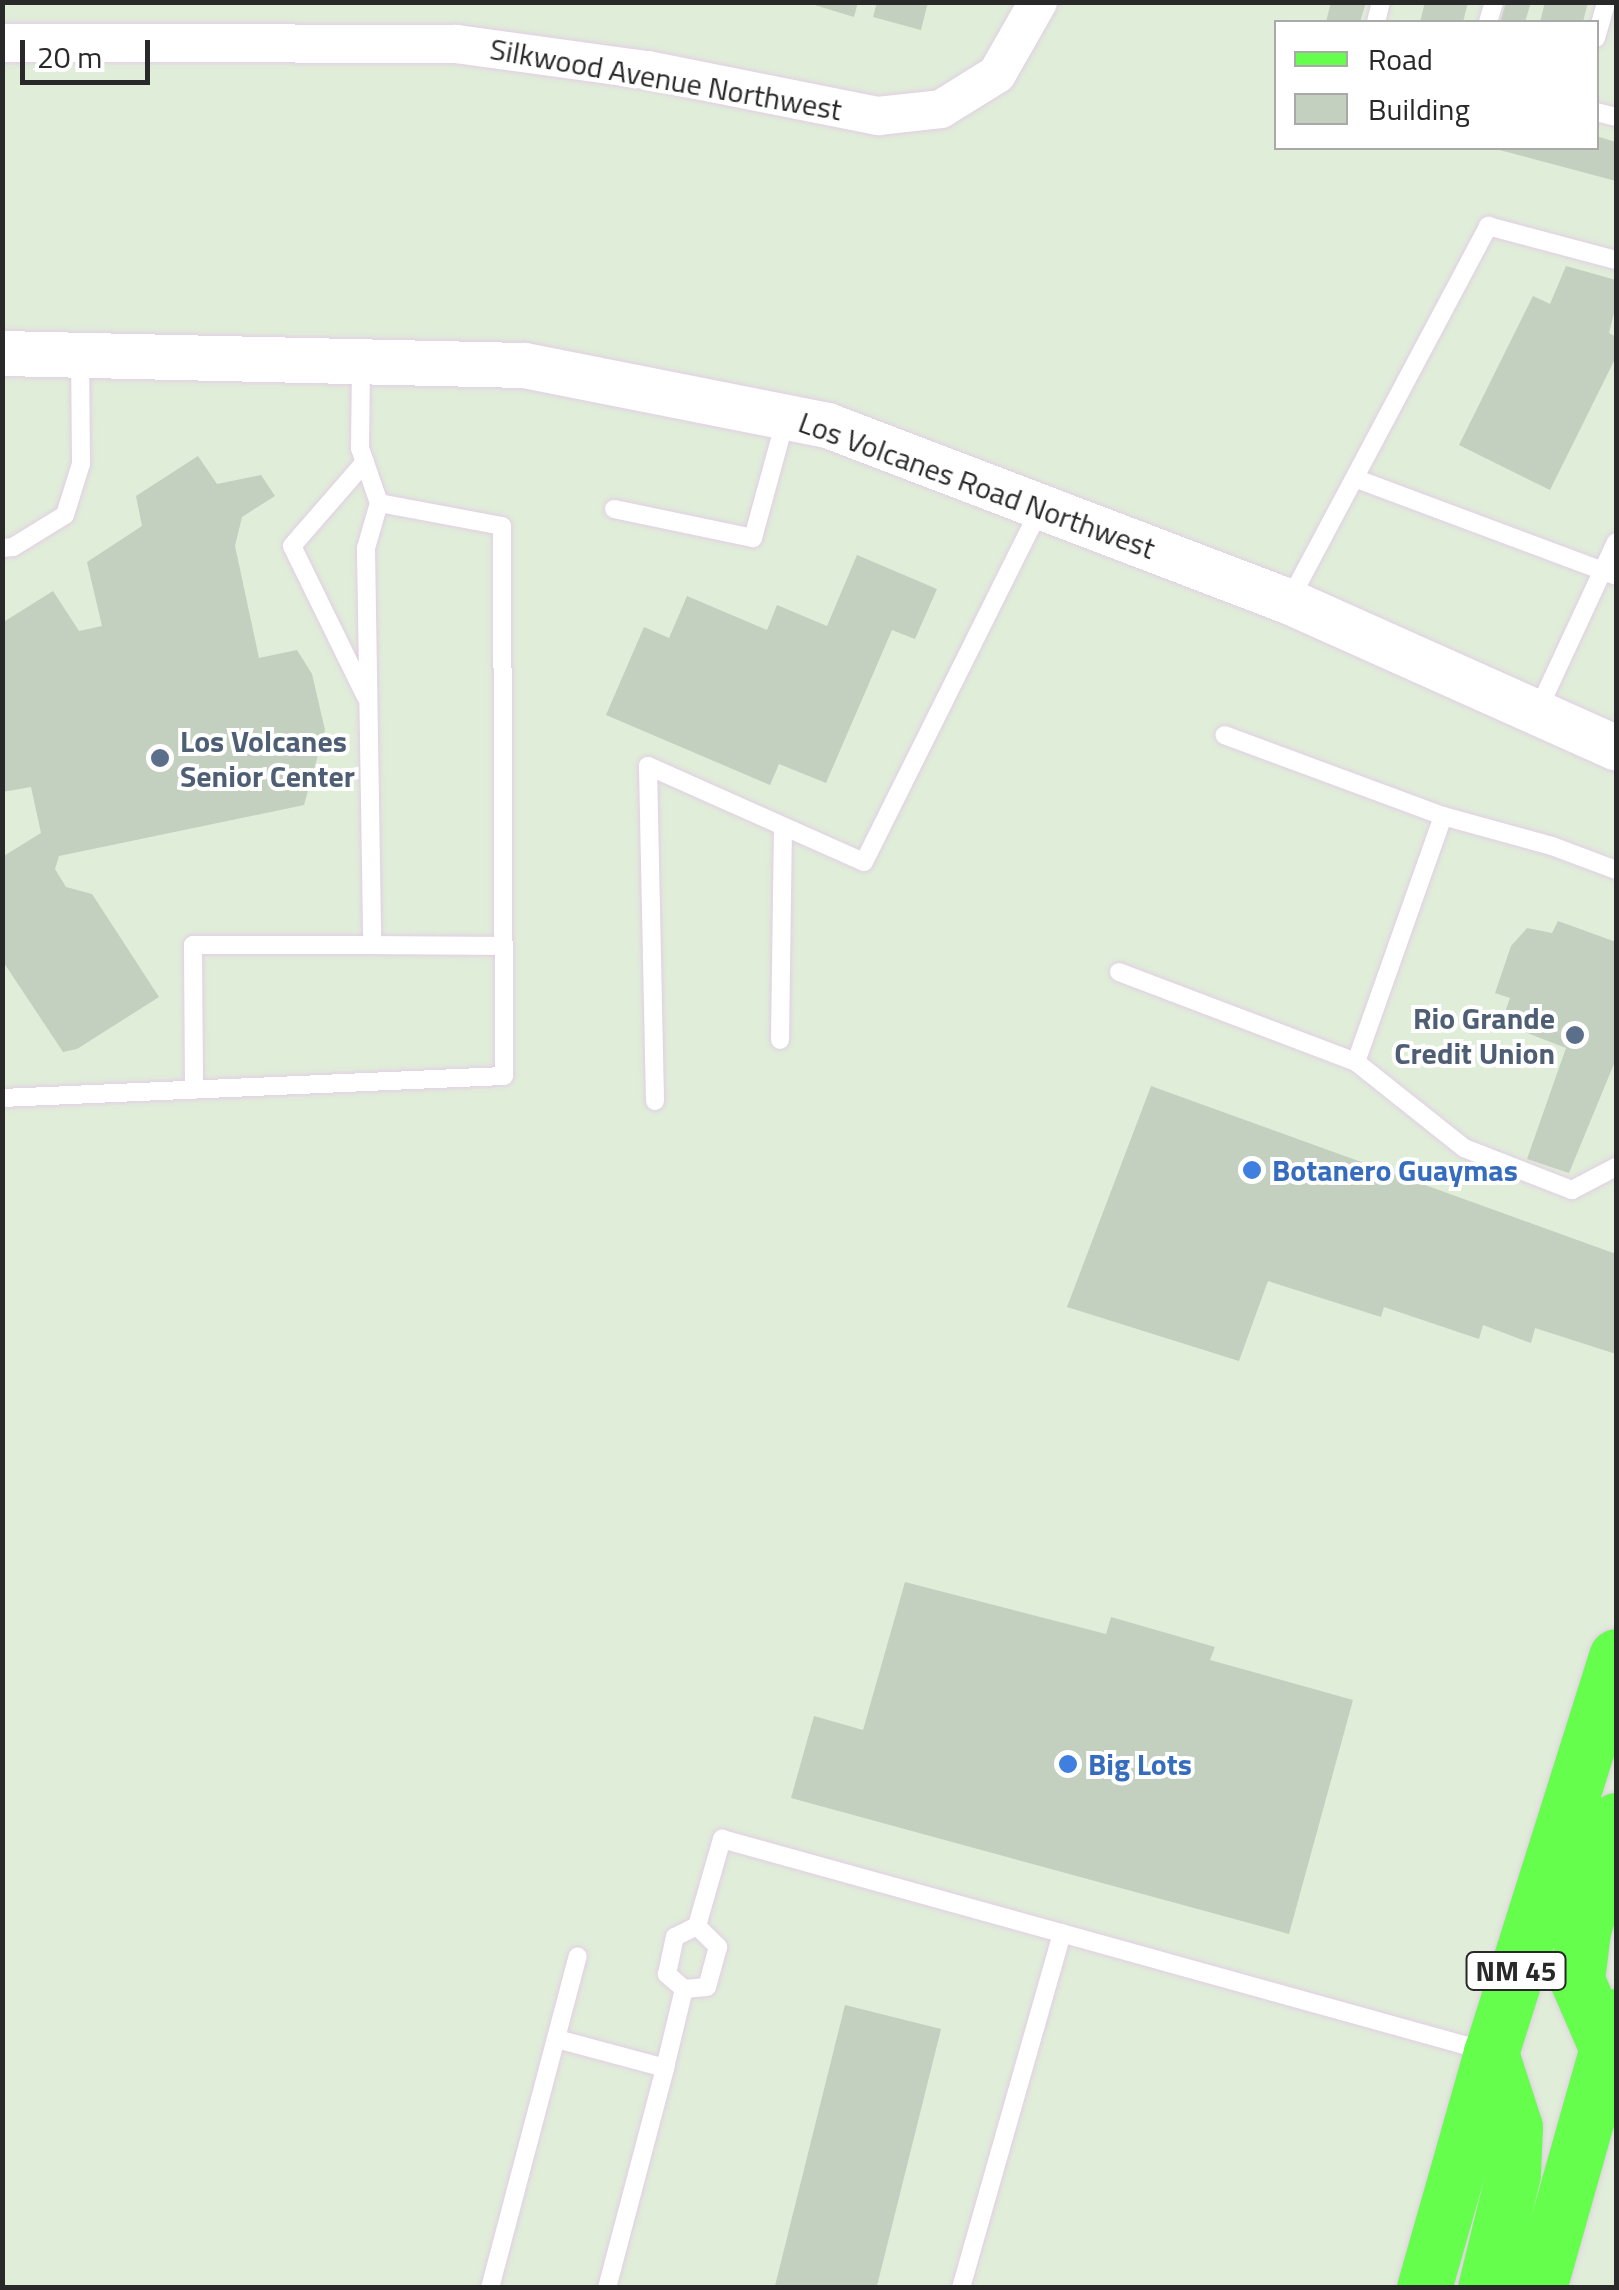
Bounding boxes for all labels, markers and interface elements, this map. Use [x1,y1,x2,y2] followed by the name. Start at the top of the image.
[25,20,155,82] scale bar
[1274,20,1599,150] legend
[487,30,845,128] street label: Silkwood Avenue Northwest
[37,34,102,80] text: 20 m
[1368,36,1433,82] text: Road
[1368,86,1470,132] text: Building
[794,404,1160,566] street label: Los Volcanes Road Northwest
[180,723,355,794] place label: Los Volcanes Senior Center
[149,747,171,769] marker: Los Volcanes Senior Center
[1394,1000,1555,1070] place label: Rio Grande Credit Union
[1564,1024,1586,1046] marker: Rio Grande Credit Union
[1272,1152,1518,1188] place label: Botanero Guaymas
[1241,1159,1263,1181] marker: Botanero Guaymas
[1088,1746,1192,1782] place label: Big Lots
[1057,1753,1079,1775] marker: Big Lots
[1464,1948,1568,1994] road number: NM 45

